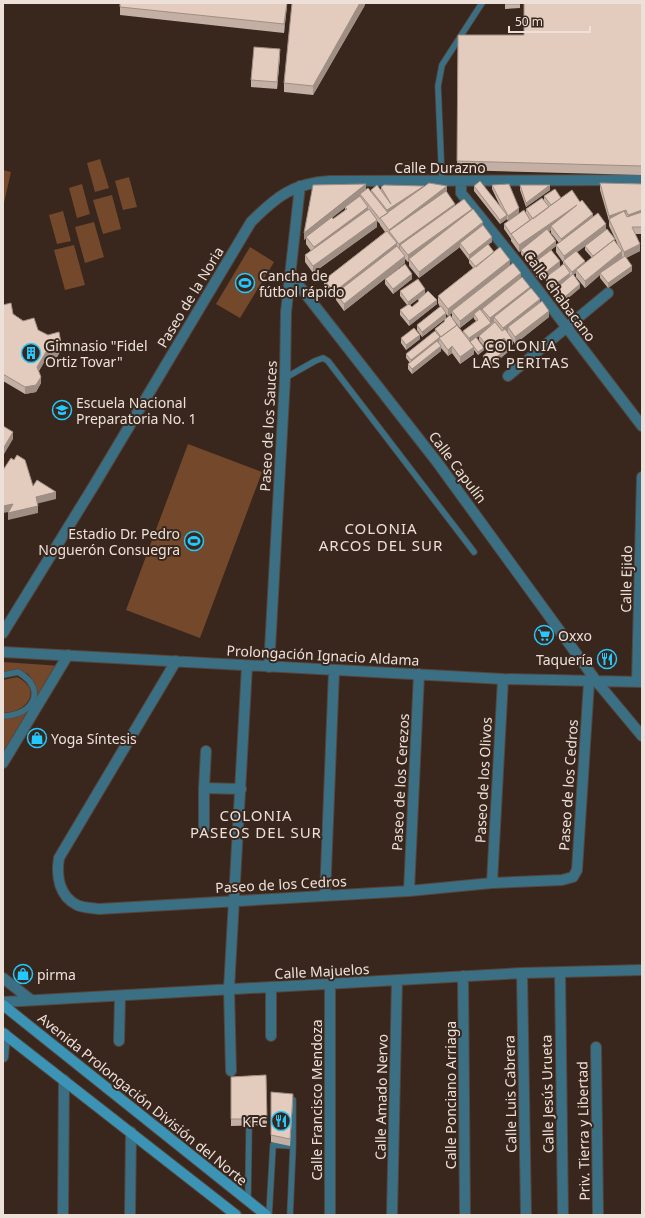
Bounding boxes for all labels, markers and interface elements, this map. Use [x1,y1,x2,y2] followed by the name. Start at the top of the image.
[509,8,590,34] scale bar
[515,13,543,30] text: 50 m
[394,158,486,177] street label: Calle Durazno
[152,243,228,351] street label: Paseo de la Noria
[520,247,600,345] street label: Calle Chabacano
[259,266,345,301] place label: Cancha de fútbol rápido
[234,272,256,294] sports icon: Cancha de fútbol rápido
[472,335,570,372] district label: COLONIA LAS PERITAS
[45,336,148,371] place label: Gimnasio "Fidel Ortiz Tovar"
[20,342,42,364] building icon: Gimnasio "Fidel Ortiz Tovar"
[255,360,281,492] street label: Paseo de los Sauces
[76,393,197,428] place label: Escuela Nacional Preparatoria No. 1
[51,399,73,421] school or university icon: Escuela Nacional Preparatoria No. 1
[425,427,491,507] street label: Calle Capulín
[319,518,443,555] district label: COLONIA ARCOS DEL SUR
[38,524,180,559] place label: Estadio Dr. Pedro Noguerón Consuegra
[183,530,205,552] sports icon: Estadio Dr. Pedro Noguerón Consuegra
[616,545,636,613] street label: Calle Ejido
[533,624,555,646] supermarket icon: Oxxo
[558,626,592,645] place label: Oxxo
[226,640,420,670] street label: Prolongación Ignacio Aldama
[596,648,618,670] restaurant icon: Taquería
[536,650,593,669] place label: Taquería
[387,713,413,851] street label: Paseo de los Cerezos
[470,716,496,843] street label: Paseo de los Olivos
[554,718,582,851] street label: Paseo de los Cedros
[26,727,48,749] shop icon: Yoga Síntesis
[51,729,137,748] place label: Yoga Síntesis
[190,805,322,842] district label: COLONIA PASEOS DEL SUR
[215,871,348,897] street label: Paseo de los Cedros
[274,959,370,983] street label: Calle Majuelos
[12,963,34,985] shop icon: pirma
[37,965,76,984] place label: pirma
[34,1008,252,1190] street label: Avenida Prolongación División del Norte
[307,1019,326,1181] street label: Calle Francisco Mendoza
[441,1021,460,1169] street label: Calle Ponciano Arriaga
[370,1034,392,1160] street label: Calle Amado Nervo
[499,1035,521,1153] street label: Calle Luis Cabrera
[536,1035,558,1153] street label: Calle Jesús Urueta
[572,1061,594,1201] street label: Priv. Tierra y Libertad
[270,1110,292,1132] restaurant icon: KFC
[242,1112,267,1131] place label: KFC

